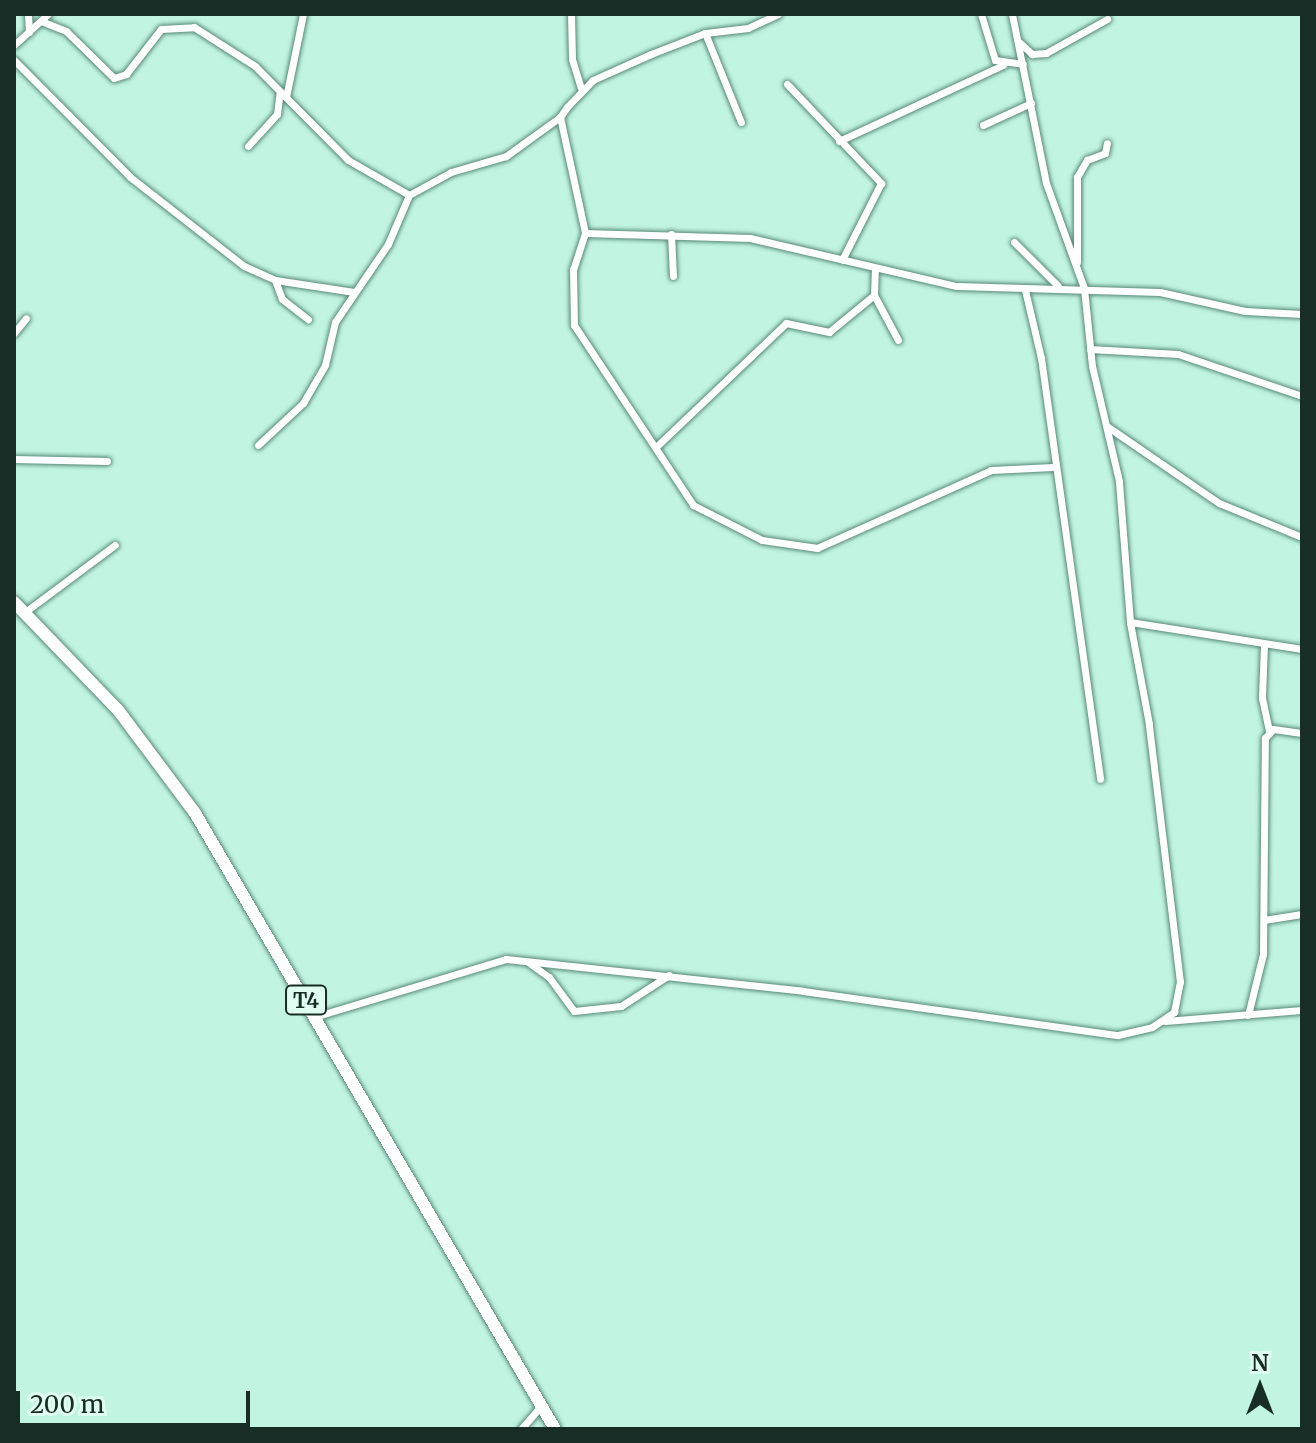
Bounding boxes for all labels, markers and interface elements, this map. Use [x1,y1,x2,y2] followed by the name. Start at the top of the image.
[284,984,328,1016] road number: T4
[1220,1347,1300,1427] north arrow
[1251,1349,1269,1377] text: N
[20,1375,254,1425] scale bar
[30,1389,104,1420] text: 200 m

